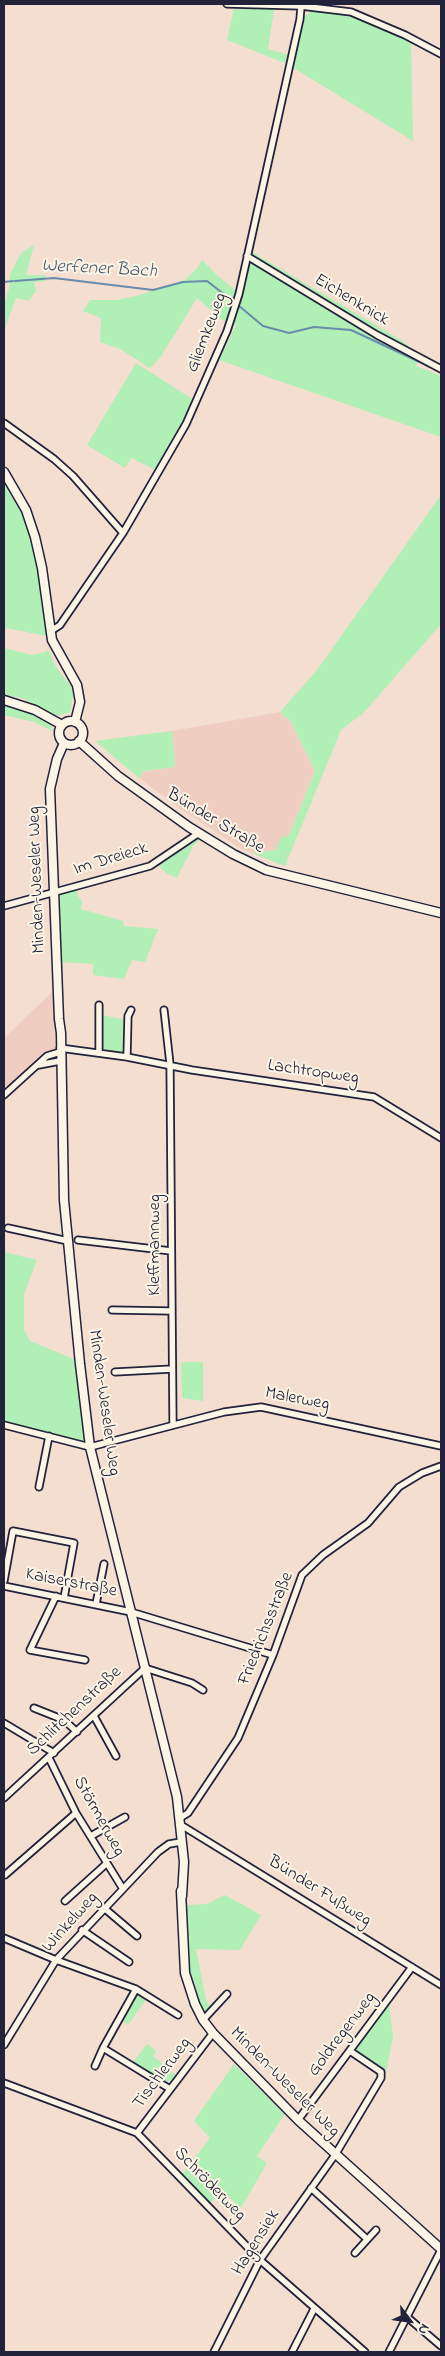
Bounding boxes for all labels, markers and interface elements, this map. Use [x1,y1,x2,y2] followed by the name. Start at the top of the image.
[41,256,157,284] water label: Werfener Bach
[310,270,392,332] street label: Eichenknick
[183,290,233,376] street label: Gliemkeweg
[162,784,268,860] street label: Bünder Straße
[25,806,51,954] street label: Minden-Weseler Weg
[71,838,151,882] street label: Im Dreieck
[266,1056,360,1090] street label: Lachtropweg
[145,1194,167,1296] street label: Kleffmannweg
[82,1329,124,1477] street label: Minden-Weseler Weg
[263,1383,331,1417] street label: Malerweg
[24,1565,118,1603] street label: Kaiserstraße
[235,1569,299,1689] street label: Friedrichsstraße
[23,1663,127,1761] street label: Schlitchenstraße
[67,1773,129,1861] street label: Störmerweg
[263,1852,375,1932] street label: Bünder Fußweg
[38,1888,104,1958] street label: Winkelweg
[304,1989,382,2081] street label: Goldregenweg
[224,2023,344,2143] street label: Minden-Weseler Weg
[129,2034,197,2114] street label: Tischlerweg
[168,2143,250,2227] street label: Schröderweg
[228,2206,286,2280] street label: Hagensiek
[385,2296,435,2346] north arrow
[412,2320,435,2338] text: N

